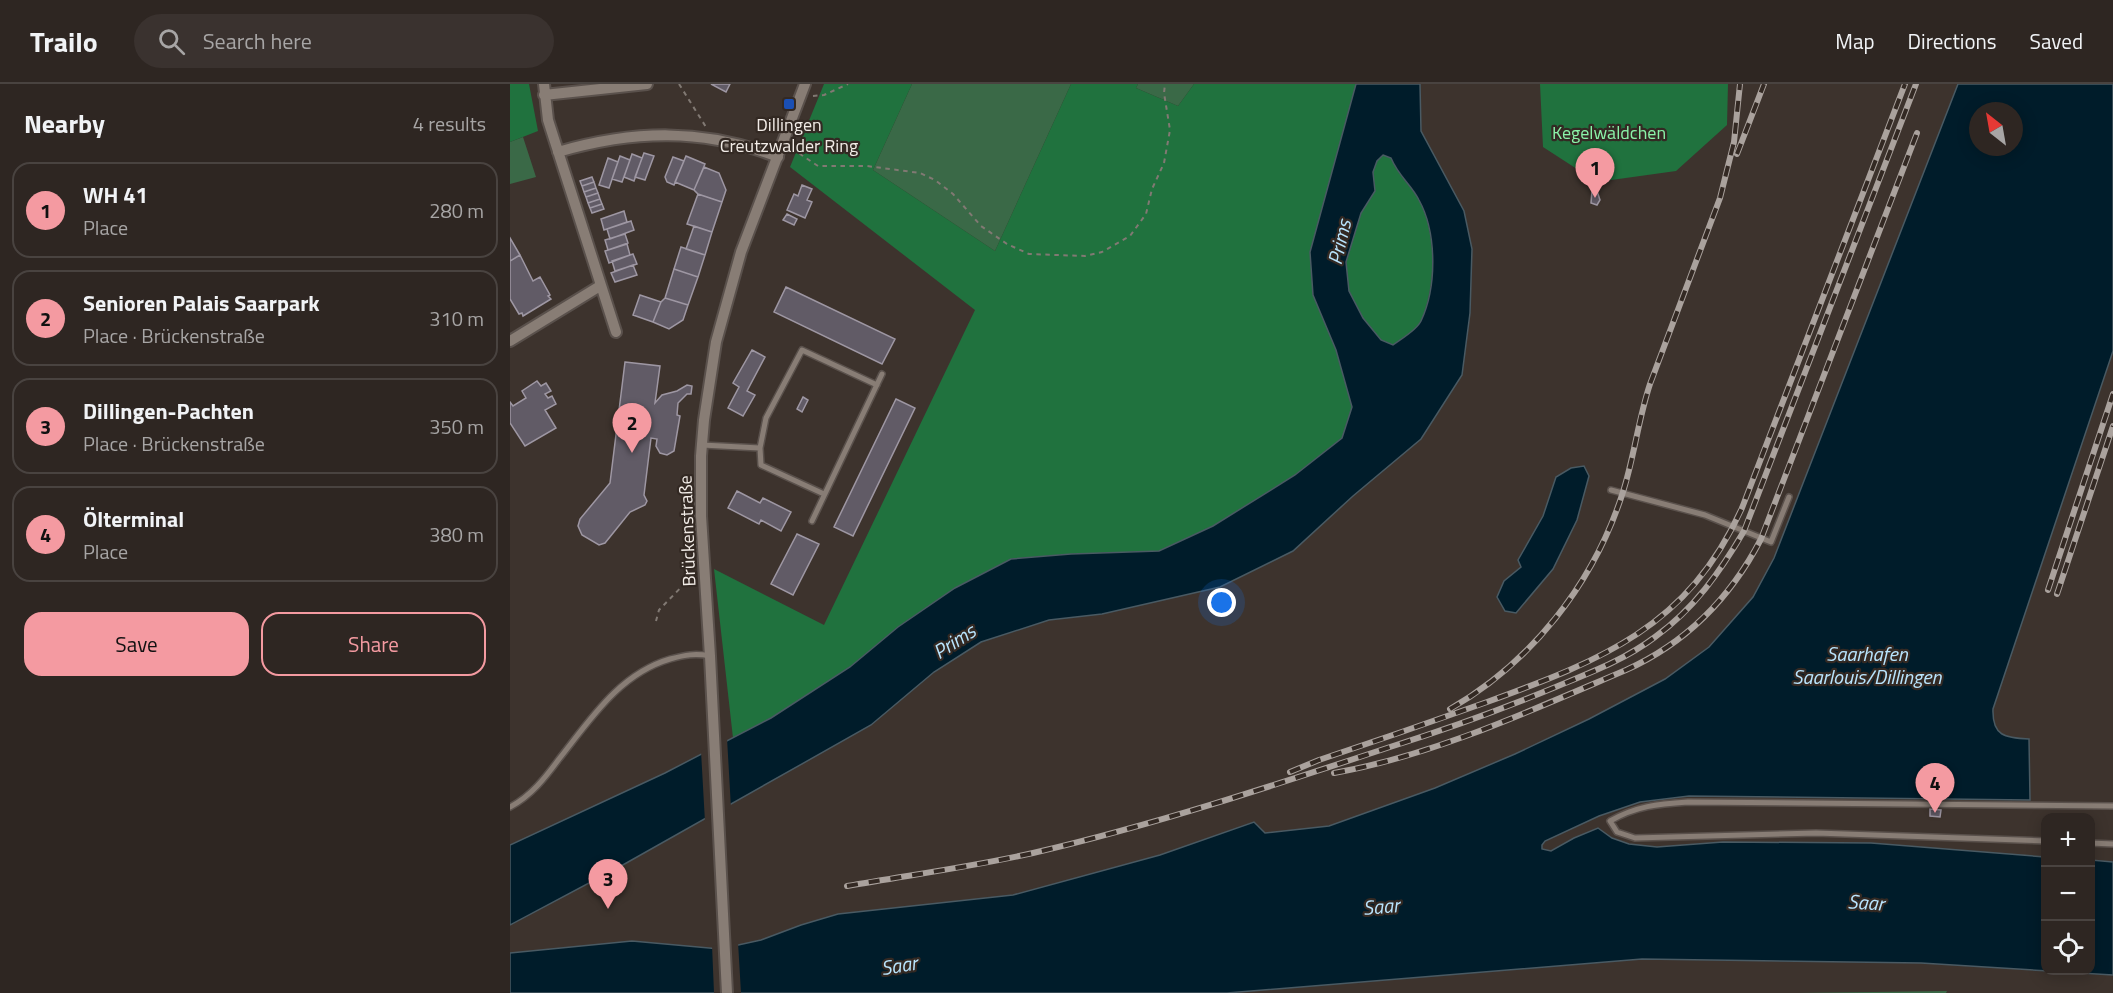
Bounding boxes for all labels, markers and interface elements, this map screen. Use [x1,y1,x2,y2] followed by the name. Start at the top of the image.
[134,14,554,68] search box
[30,20,98,63] text: Trailo
[203,24,312,58] text: Search here
[155,25,188,58] icon: search
[1835,25,1875,57] text: Map
[1908,25,1997,57] text: Directions
[2030,25,2083,57] text: Saved
[782,97,796,111] marker: Dillingen Creutzwalder Ring
[1969,102,2023,156] north arrow
[24,104,105,143] text: Nearby
[413,108,486,139] text: 4 results
[720,111,858,159] place label: Dillingen Creutzwalder Ring
[1552,119,1666,146] park label: Kegelwäldchen
[1576,148,1614,198] pin: 1
[83,178,148,212] text: WH 41
[40,195,51,226] text: 1
[429,195,484,226] text: 280 m
[83,212,128,243] text: Place
[1319,215,1360,268] water label: Prims
[83,286,320,320] text: Senioren Palais Saarpark
[40,303,51,334] text: 2
[429,303,484,334] text: 310 m
[83,320,265,351] text: Place · Brückenstraße
[83,394,254,428] text: Dillingen-Pachten
[612,404,652,453] pin: 2
[40,411,51,442] text: 3
[429,411,484,442] text: 350 m
[83,428,265,459] text: Place · Brückenstraße
[672,475,702,587] street label: Brückenstraße
[83,502,184,536] text: Ölterminal
[40,519,51,550] text: 4
[429,519,484,550] text: 380 m
[83,536,128,567] text: Place
[1207,588,1236,617] your location
[24,612,249,676] button: Save
[261,612,486,676] button: Share
[926,615,983,666] water label: Prims
[1792,638,1943,692] water label: Saarhafen Saarlouis/Dillingen
[1916,764,1954,813] pin: 4
[2041,813,2095,975] map controls
[2041,813,2095,867] button: +
[588,860,628,909] pin: 3
[2041,867,2095,921] button: −
[1847,885,1888,919] water label: Saar
[1362,889,1403,923] water label: Saar
[2041,921,2095,975] button: locate
[879,946,922,983] water label: Saar

